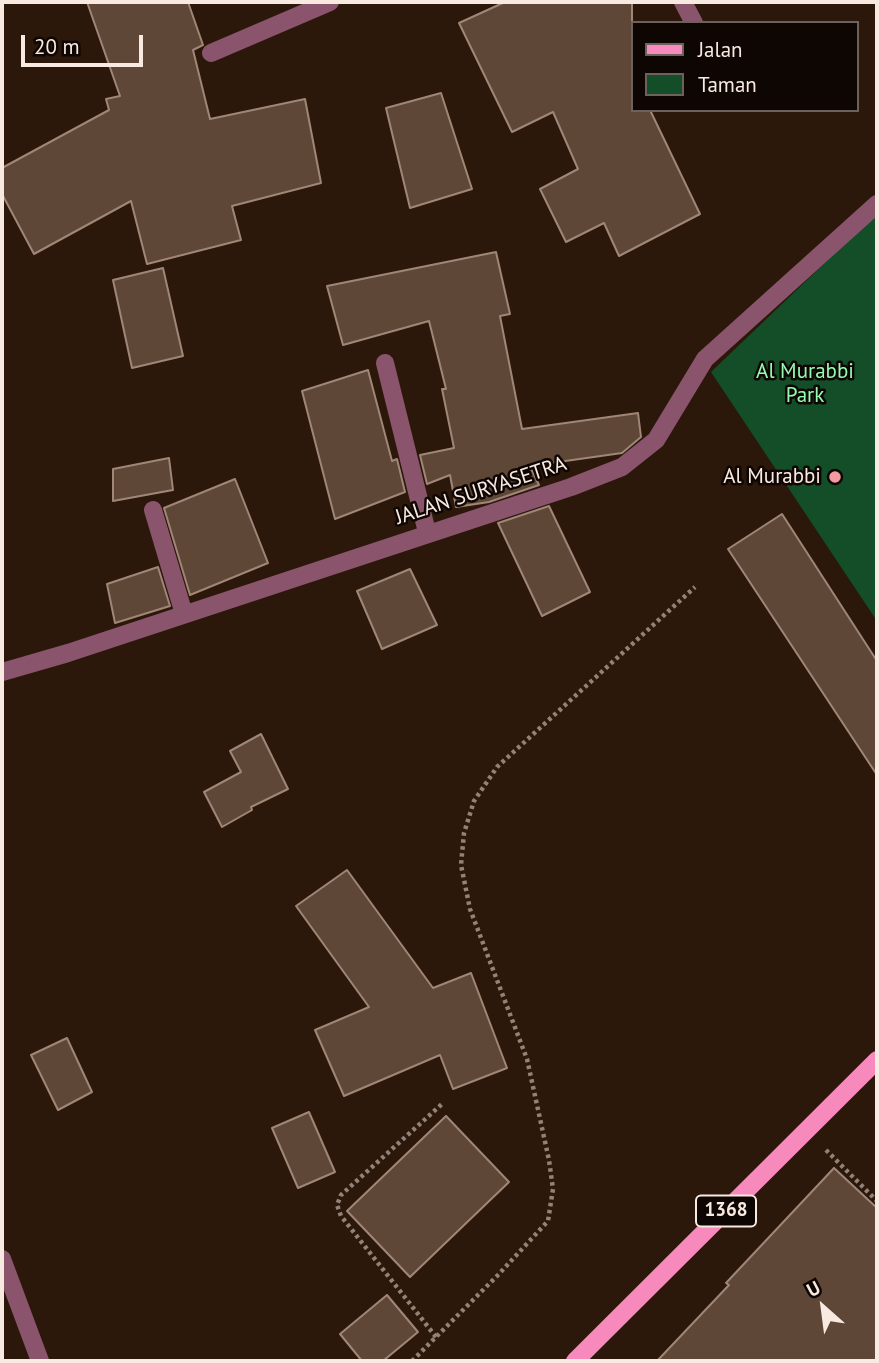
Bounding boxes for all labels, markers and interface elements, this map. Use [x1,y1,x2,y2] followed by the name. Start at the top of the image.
[24,21,147,65] scale bar
[630,21,858,112] legend
[34,33,80,60] text: 20 m
[698,36,743,63] text: Jalan
[698,71,757,98] text: Taman
[756,359,854,409] park label: Al Murabbi Park
[392,451,570,531] street label: JALAN SURYASETRA
[723,464,821,490] place label: Al Murabbi
[827,469,843,485] marker: Al Murabbi
[696,1196,756,1226] road number: 1368
[788,1272,858,1342] north arrow
[802,1275,824,1302] text: U

